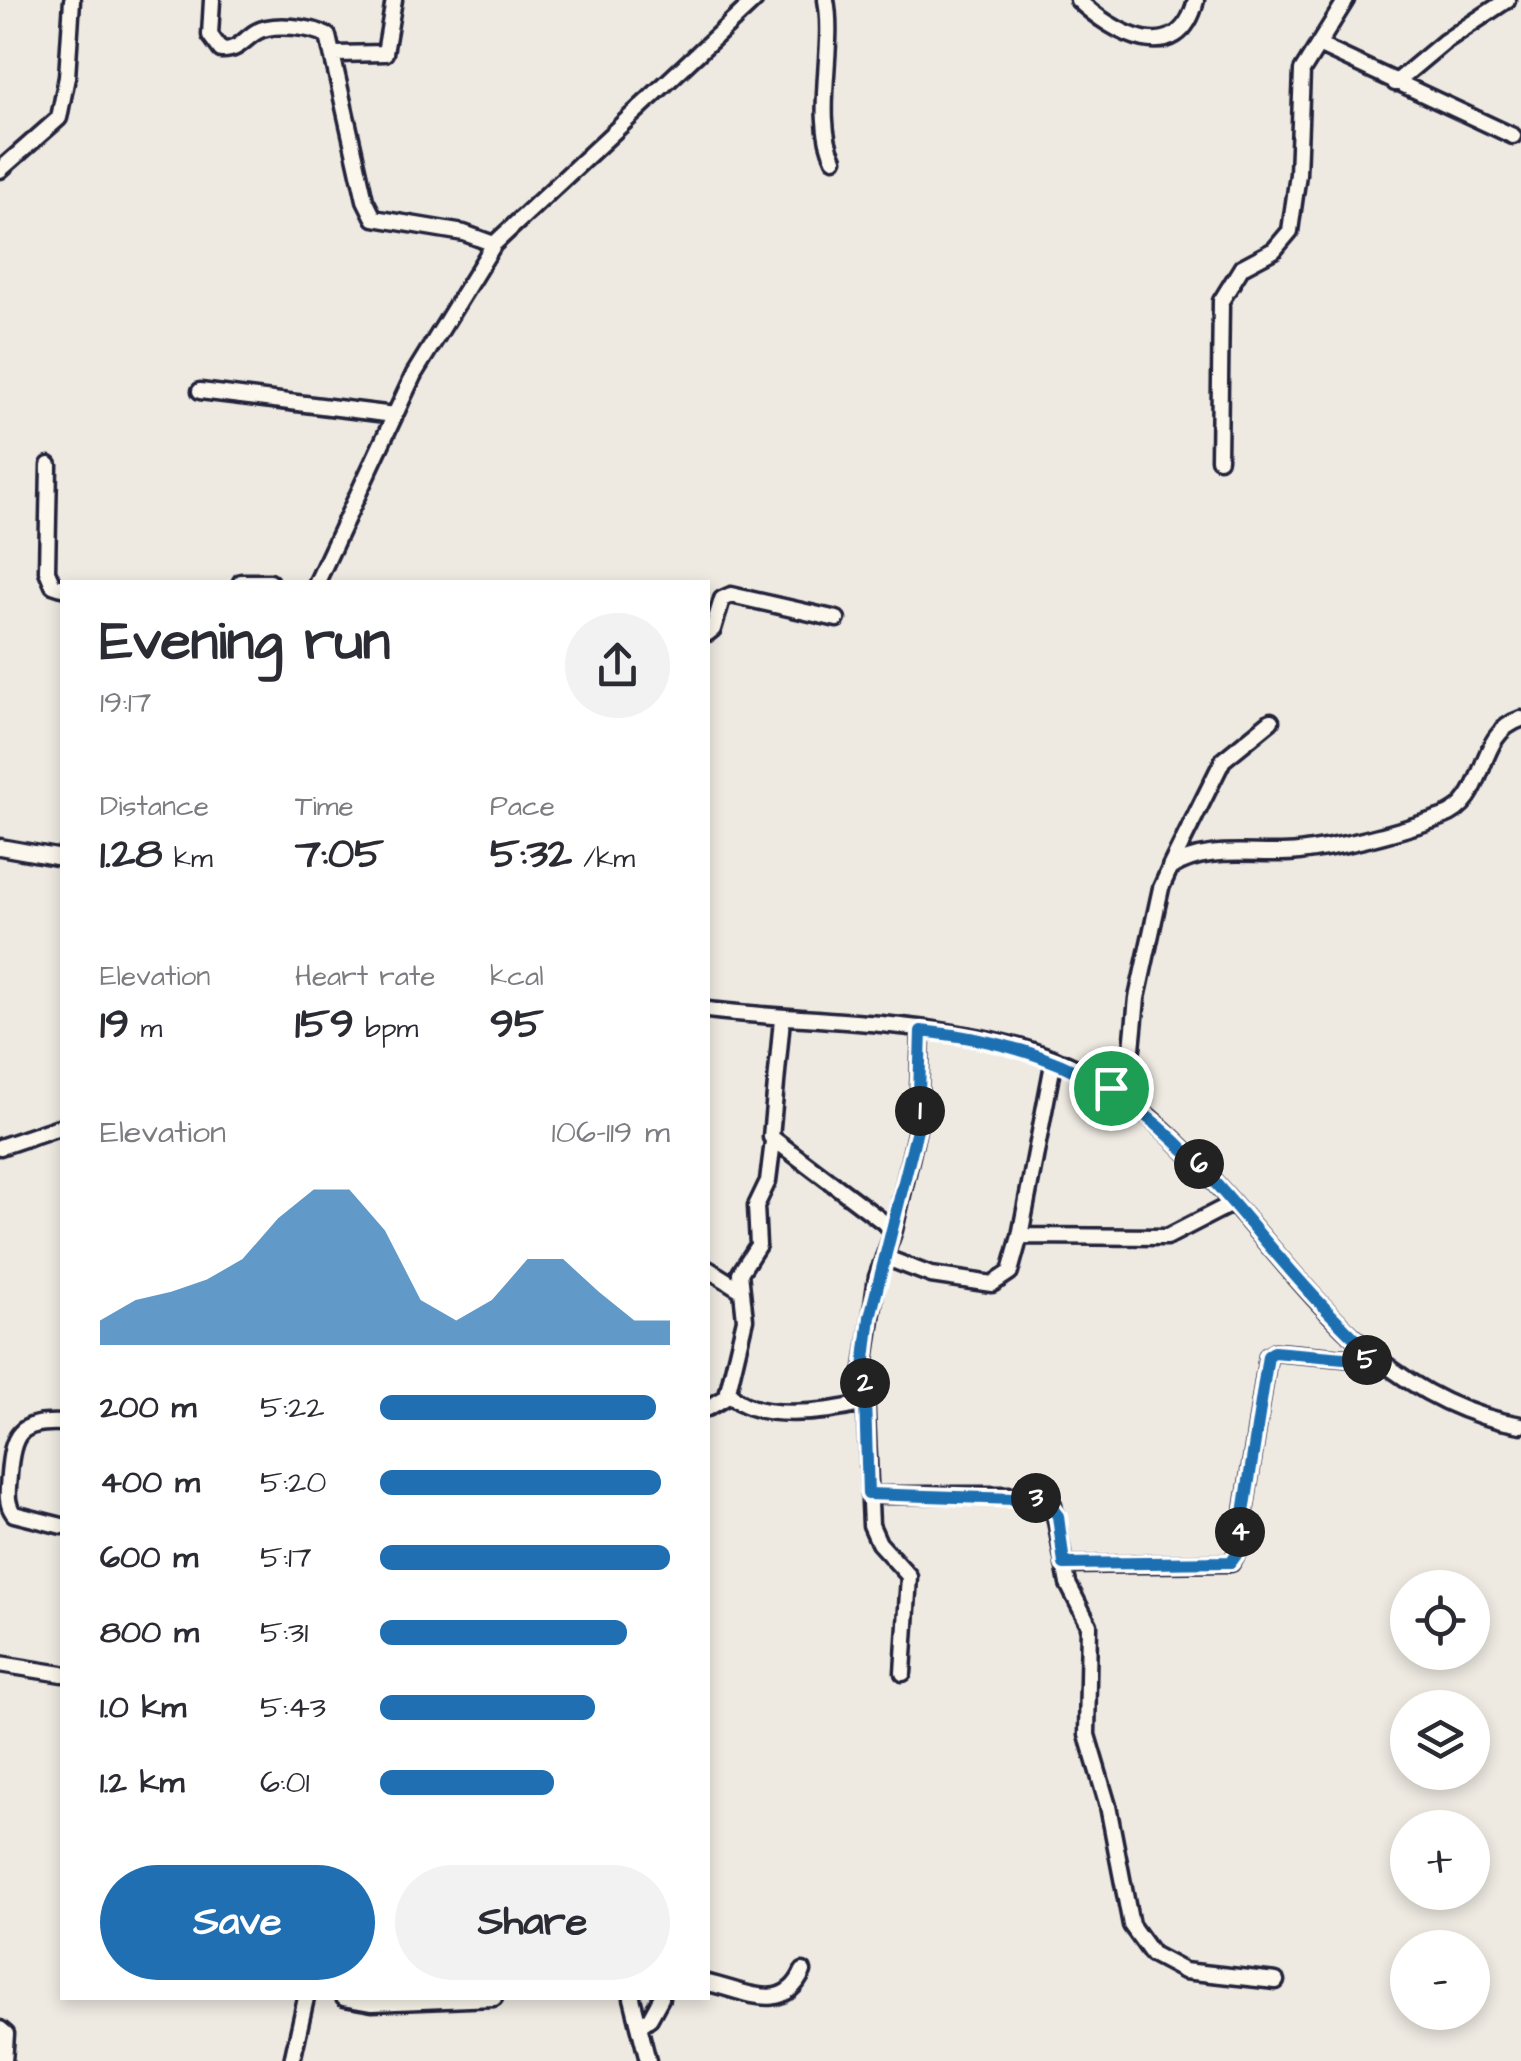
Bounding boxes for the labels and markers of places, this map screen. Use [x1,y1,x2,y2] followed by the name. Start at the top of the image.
[1069,1046,1154,1131] pin
[895,1086,945,1136] pin: 1
[1174,1139,1224,1189] pin: 6
[1342,1335,1392,1385] pin: 5
[840,1358,890,1408] pin: 2
[1011,1473,1061,1523] pin: 3
[1215,1507,1265,1557] pin: 4

